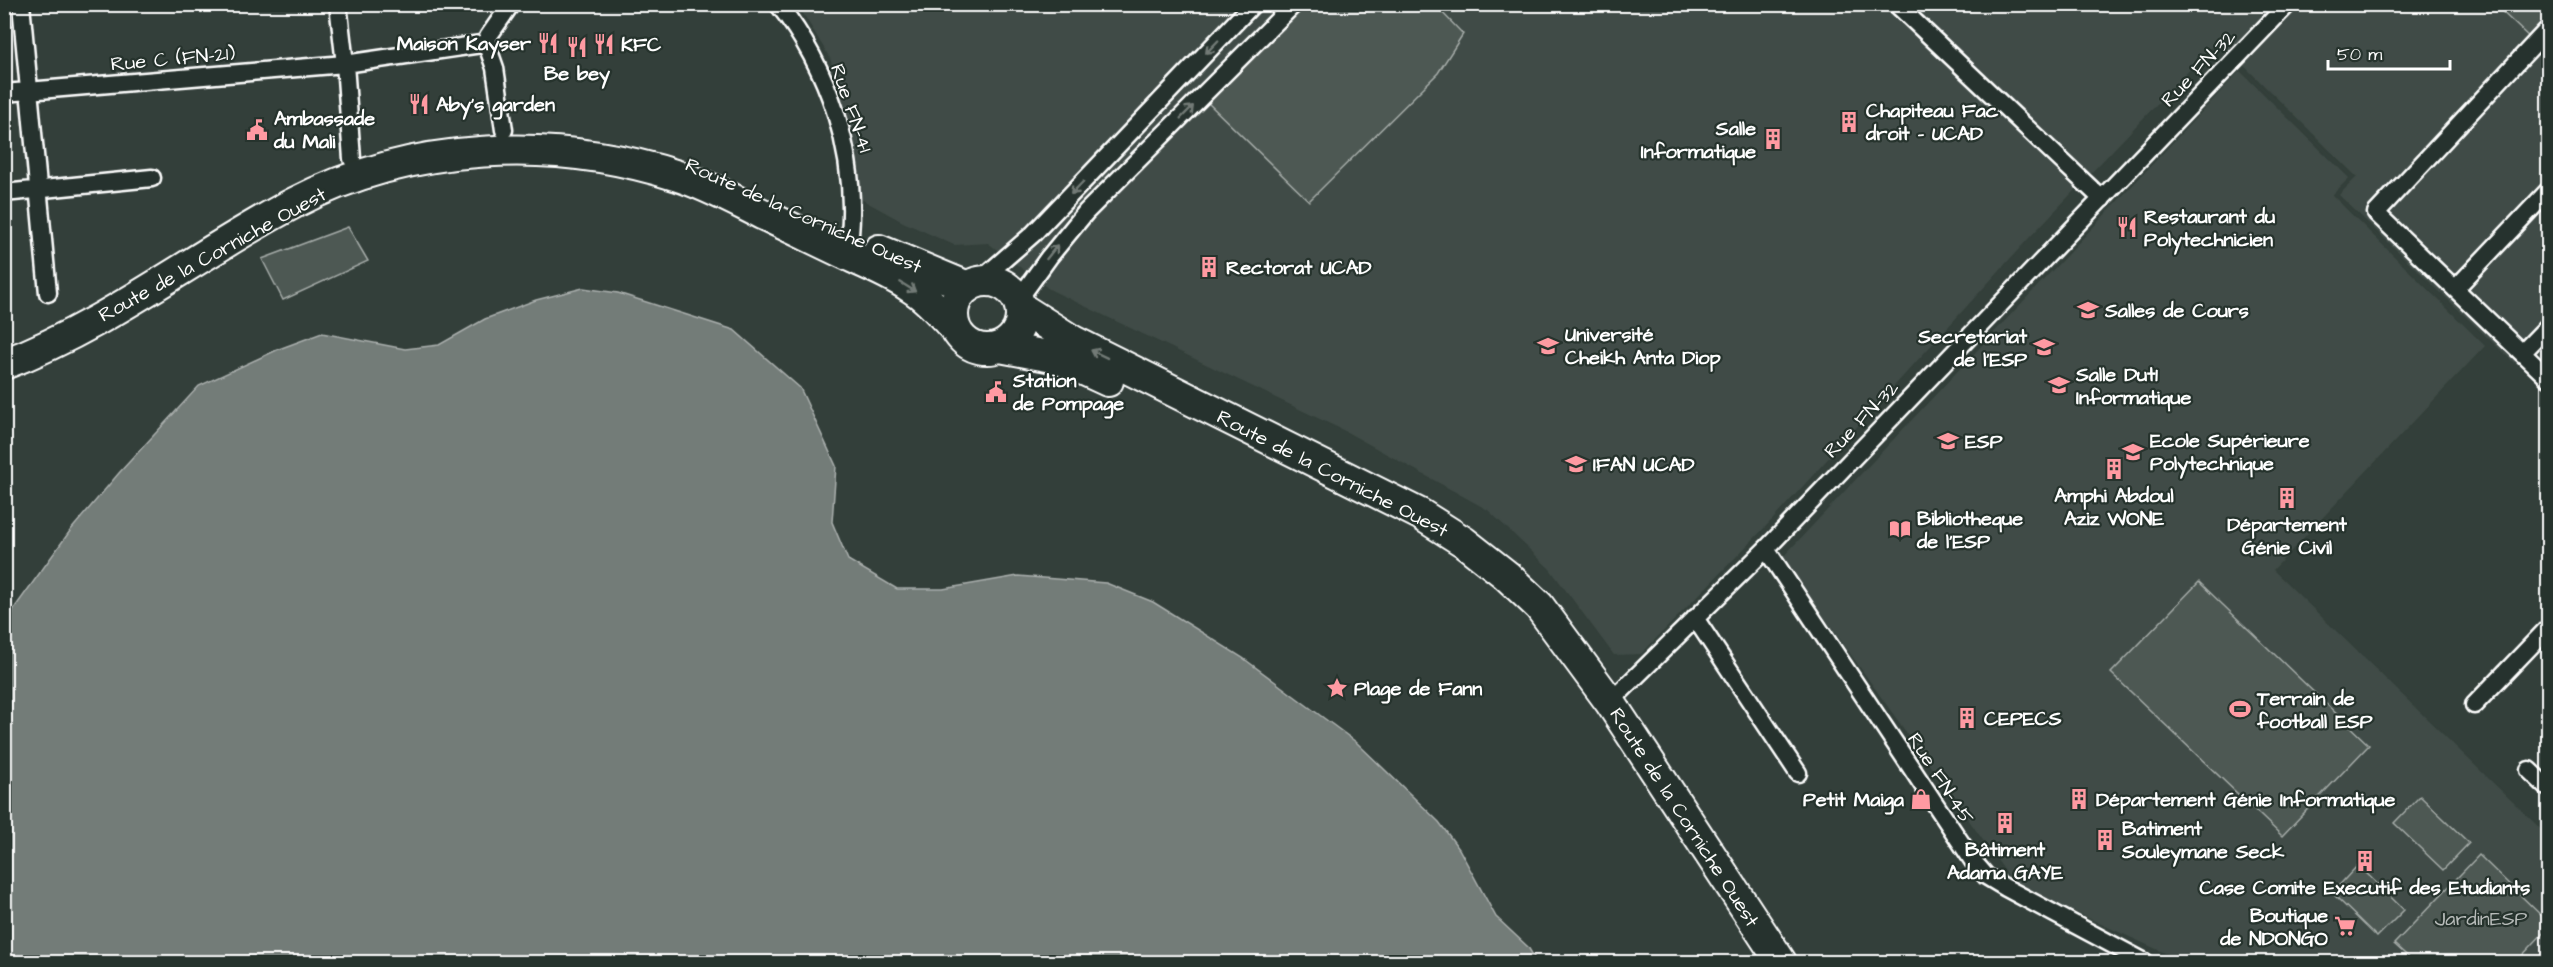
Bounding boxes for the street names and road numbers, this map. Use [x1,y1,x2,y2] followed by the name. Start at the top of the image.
[2155,24,2243,113] street label: Rue FN-32
[110,40,237,78] street label: Rue C (FN-21)
[823,60,879,157] street label: Rue FN-41
[681,151,926,281] street label: Route de la Corniche Ouest
[94,180,331,329] street label: Route de la Corniche Ouest
[1818,375,1906,464] street label: Rue FN-32
[1212,403,1453,545] street label: Route de la Corniche Ouest
[1603,702,1766,933] street label: Route de la Corniche Ouest
[1900,727,1980,830] street label: Rue FN-45

